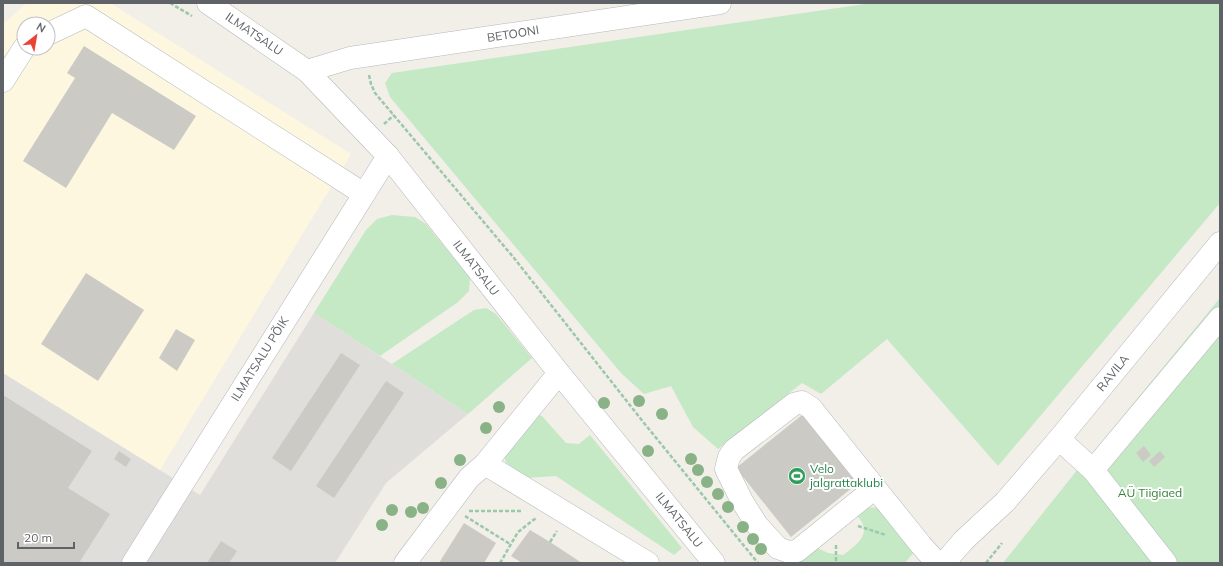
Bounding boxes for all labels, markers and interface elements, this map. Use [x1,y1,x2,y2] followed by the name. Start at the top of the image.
[223,9,286,58] street label: ILMATSALU
[16,16,56,56] north arrow
[34,19,48,36] text: N
[486,22,540,45] street label: BETOONI
[450,237,503,298] street label: ILMATSALU
[228,313,292,404] street label: ILMATSALU PÕIK
[1093,351,1132,394] street label: RAVILA
[809,461,883,490] place label: Velo jalgrattaklubi
[787,466,807,486] sports icon: Velo jalgrattaklubi
[1118,485,1182,500] park label: AÜ Tiigiaed
[653,489,706,550] street label: ILMATSALU
[18,524,74,550] scale bar
[24,530,52,545] text: 20 m

